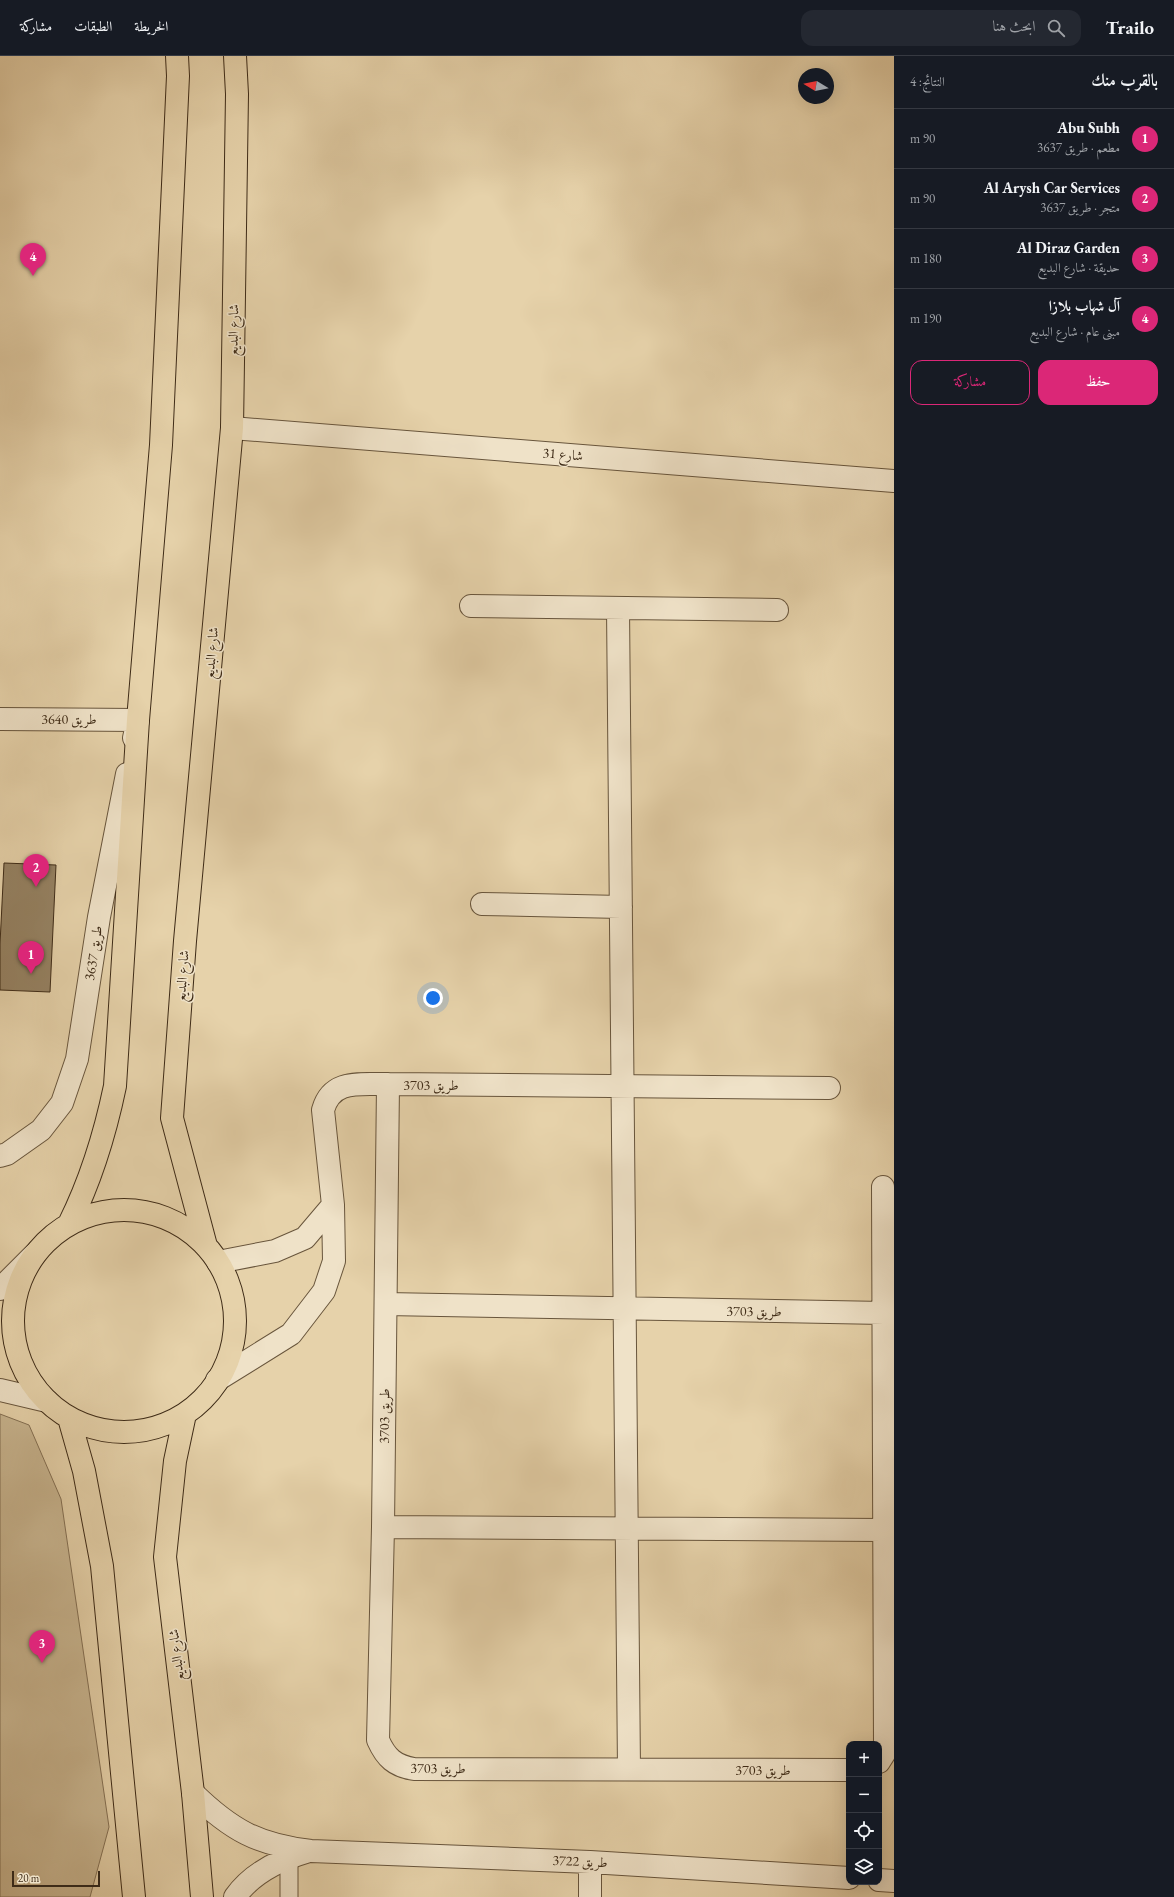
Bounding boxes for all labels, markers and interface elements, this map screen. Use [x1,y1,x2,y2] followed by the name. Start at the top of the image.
[801,10,1081,46] search box
[1105,15,1154,40] text: Trailo
[992,16,1035,35] text: ابحث هنا
[20,17,52,35] text: مشاركة
[74,17,112,35] text: الطبقات
[134,17,168,35] text: الخريطة
[1045,17,1067,39] icon: search
[798,68,834,104] north arrow
[1091,69,1158,91] text: بالقرب منك
[910,73,945,90] text: النتائج: 4
[1057,118,1120,137] text: Abu Subh
[910,130,935,147] text: 90 m
[1142,130,1148,147] text: 1
[1037,139,1120,156] text: مطعم · طريق 3637
[984,178,1120,197] text: Al Arysh Car Services
[910,190,935,207] text: 90 m
[1142,190,1148,207] text: 2
[1040,199,1120,216] text: متجر · طريق 3637
[1017,238,1120,257] text: Al Diraz Garden
[20,243,46,276] pin: 4
[910,250,941,267] text: 180 m
[1142,250,1148,267] text: 3
[1037,259,1120,276] text: حديقة · شارع البديع
[1049,296,1120,315] text: آل شهاب بلازا
[224,304,247,356] street label: شارع البديع
[910,310,941,327] text: 190 m
[1142,310,1148,327] text: 4
[1030,323,1120,340] text: مبنى عام · شارع البديع
[910,360,1030,405] button: مشاركة
[1038,360,1158,405] button: حفظ
[542,443,584,468] street label: شارع 31
[200,626,227,680] street label: شارع البديع
[41,710,97,728] street label: طريق 3640
[23,854,49,887] pin: 2
[80,924,106,982] street label: طريق 3637
[18,941,44,974] pin: 1
[171,949,198,1003] street label: شارع البديع
[423,988,443,1008] your location
[403,1076,459,1094] street label: طريق 3703
[726,1302,782,1320] street label: طريق 3703
[375,1388,393,1444] street label: طريق 3703
[164,1627,193,1682] street label: شارع البديع
[29,1630,55,1663] pin: 3
[846,1741,882,1885] map controls
[846,1741,882,1777] button: +
[410,1759,466,1777] street label: طريق 3703
[735,1761,791,1779] street label: طريق 3703
[846,1777,882,1813] button: −
[846,1813,882,1849] button: locate
[846,1849,882,1885] button: layers
[552,1851,608,1871] street label: طريق 3722
[12,1869,100,1888] scale bar
[18,1871,39,1885] text: 20 m

